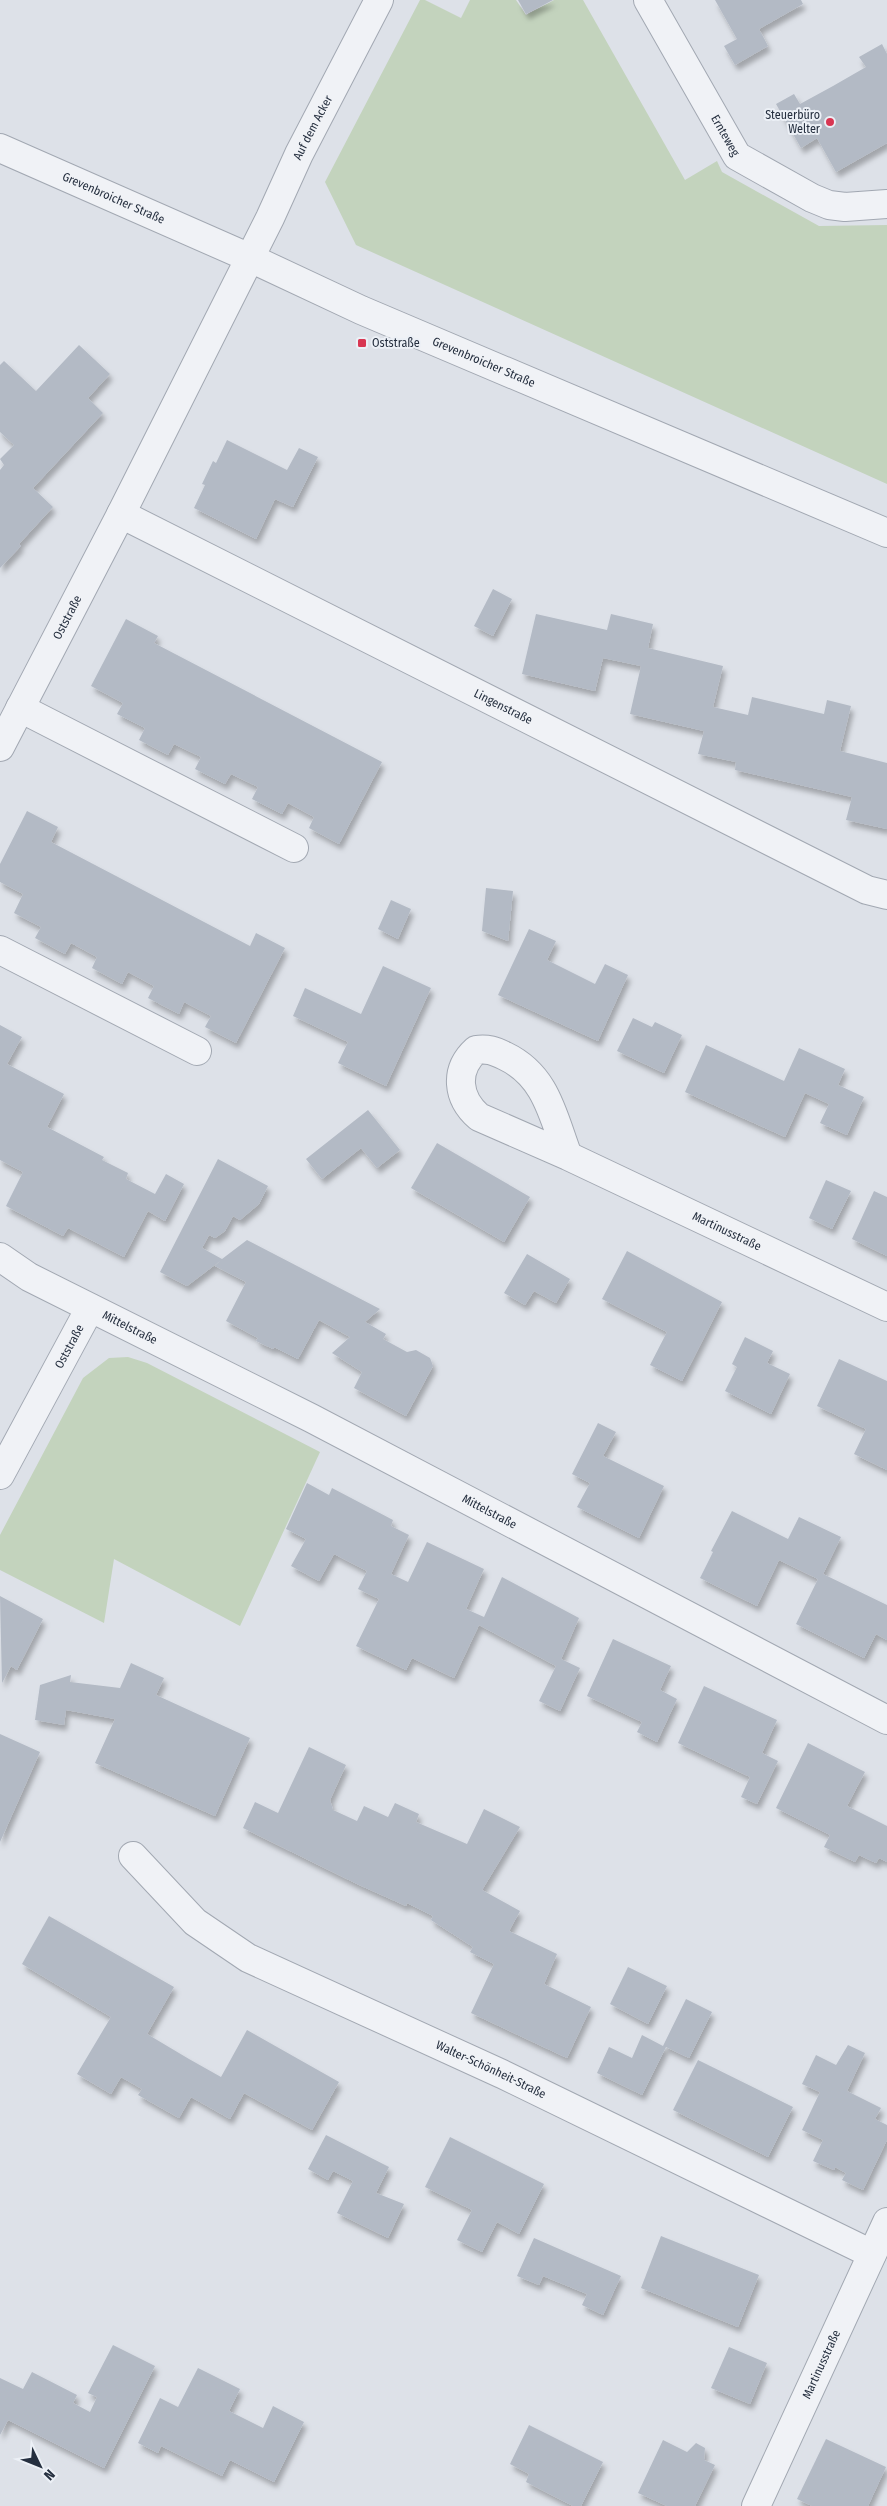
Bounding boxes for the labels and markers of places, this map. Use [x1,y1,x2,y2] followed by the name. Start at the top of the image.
[765,108,821,136] place label: Steuerbüro Welter
[824,116,836,128] marker: Steuerbüro Welter
[372,336,420,350] place label: Oststraße
[356,337,368,349] marker: Oststraße

